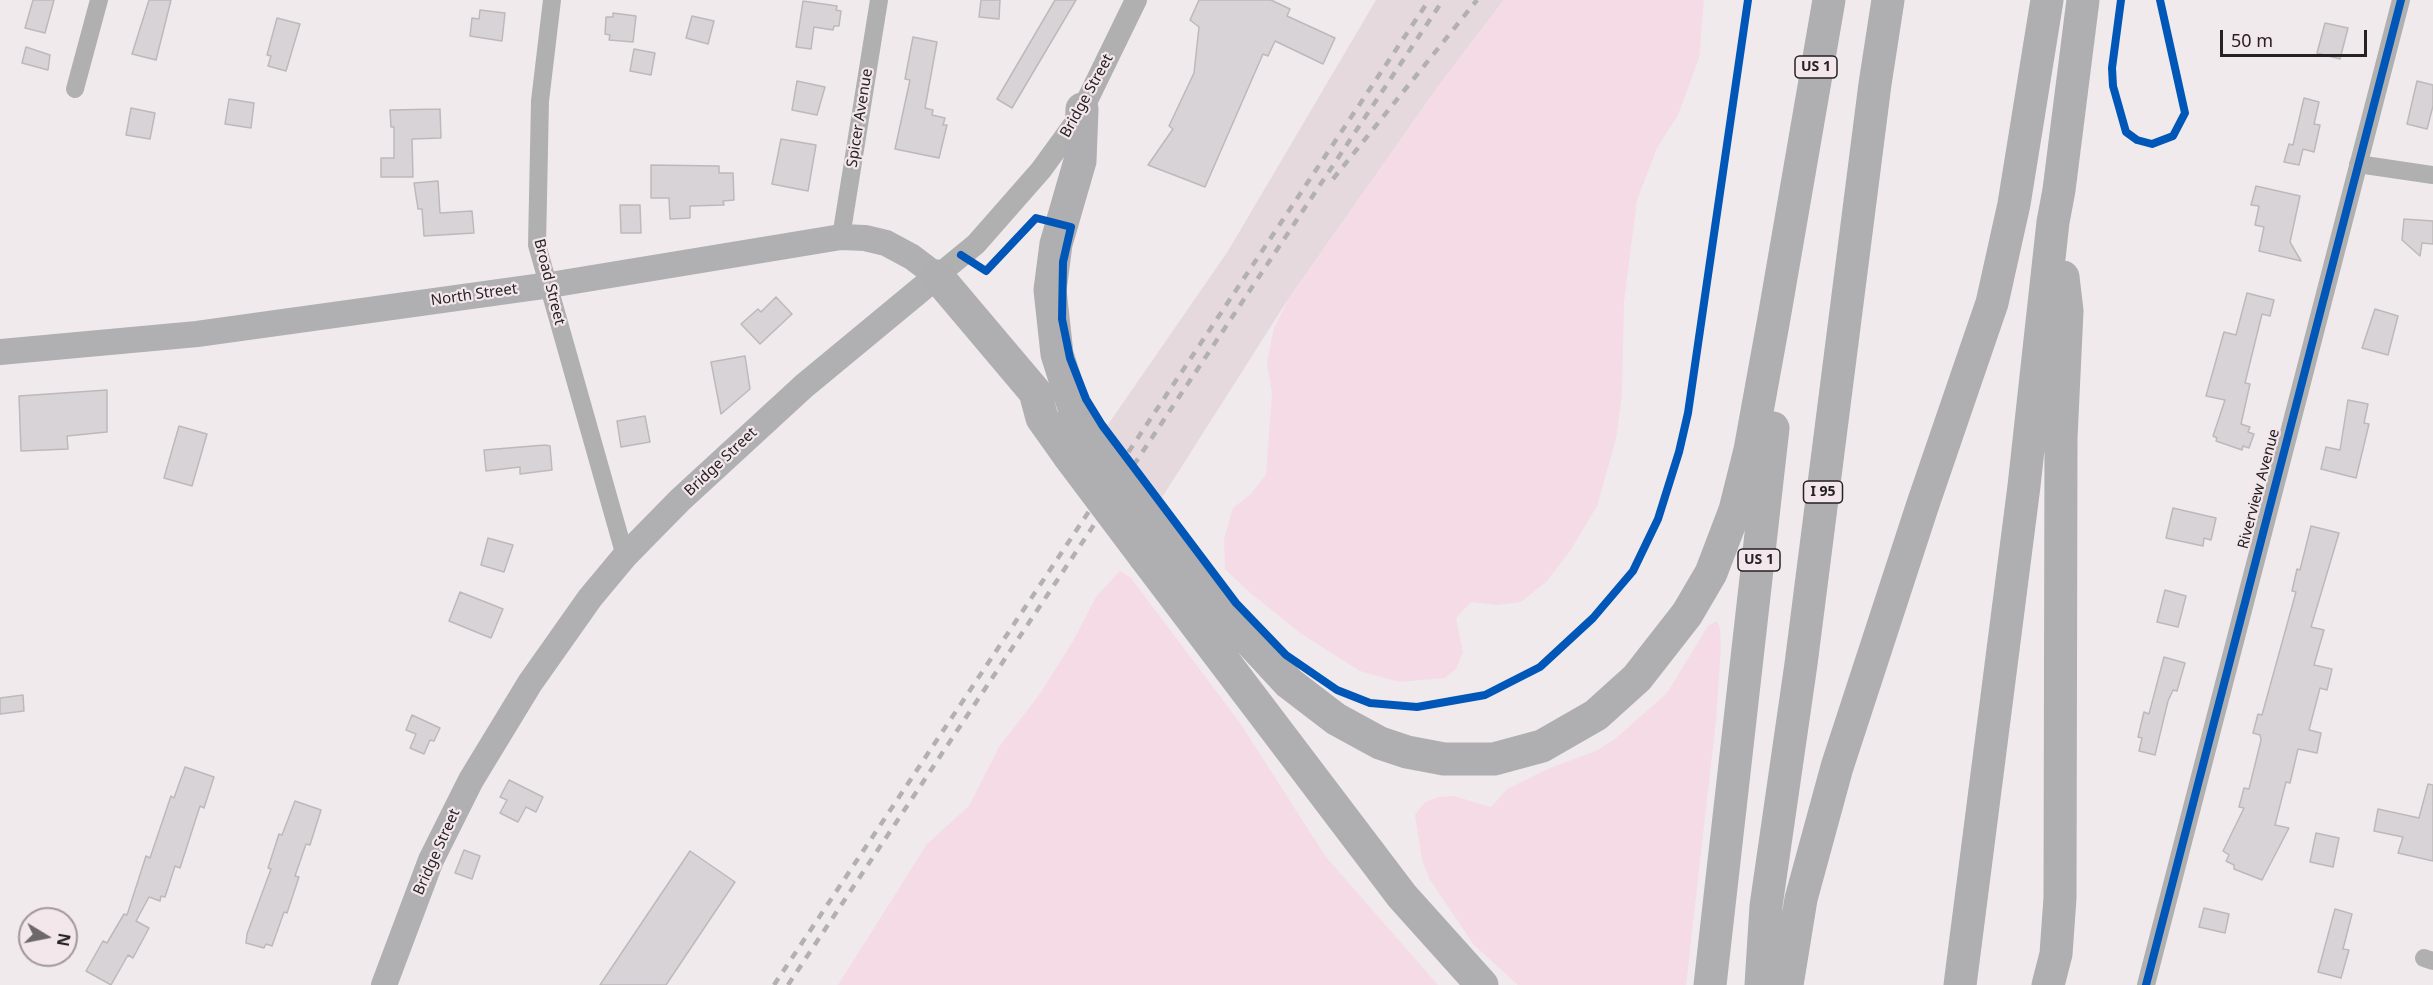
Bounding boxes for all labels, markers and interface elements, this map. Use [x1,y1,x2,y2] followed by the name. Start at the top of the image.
[2223,18,2370,56] scale bar
[2231,28,2273,52] text: 50 m
[1057,51,1117,141] street label: Bridge Street
[1795,56,1837,78] road number: US 1
[843,67,877,169] street label: Spicer Avenue
[530,237,568,327] street label: Broad Street
[430,280,518,310] street label: North Street
[681,424,761,500] street label: Bridge Street
[2234,427,2284,551] street label: Riverview Avenue
[1804,481,1842,503] road number: I 95
[1738,549,1780,571] road number: US 1
[410,806,464,898] street label: Bridge Street
[18,907,78,967] north arrow
[52,931,76,948] text: N

